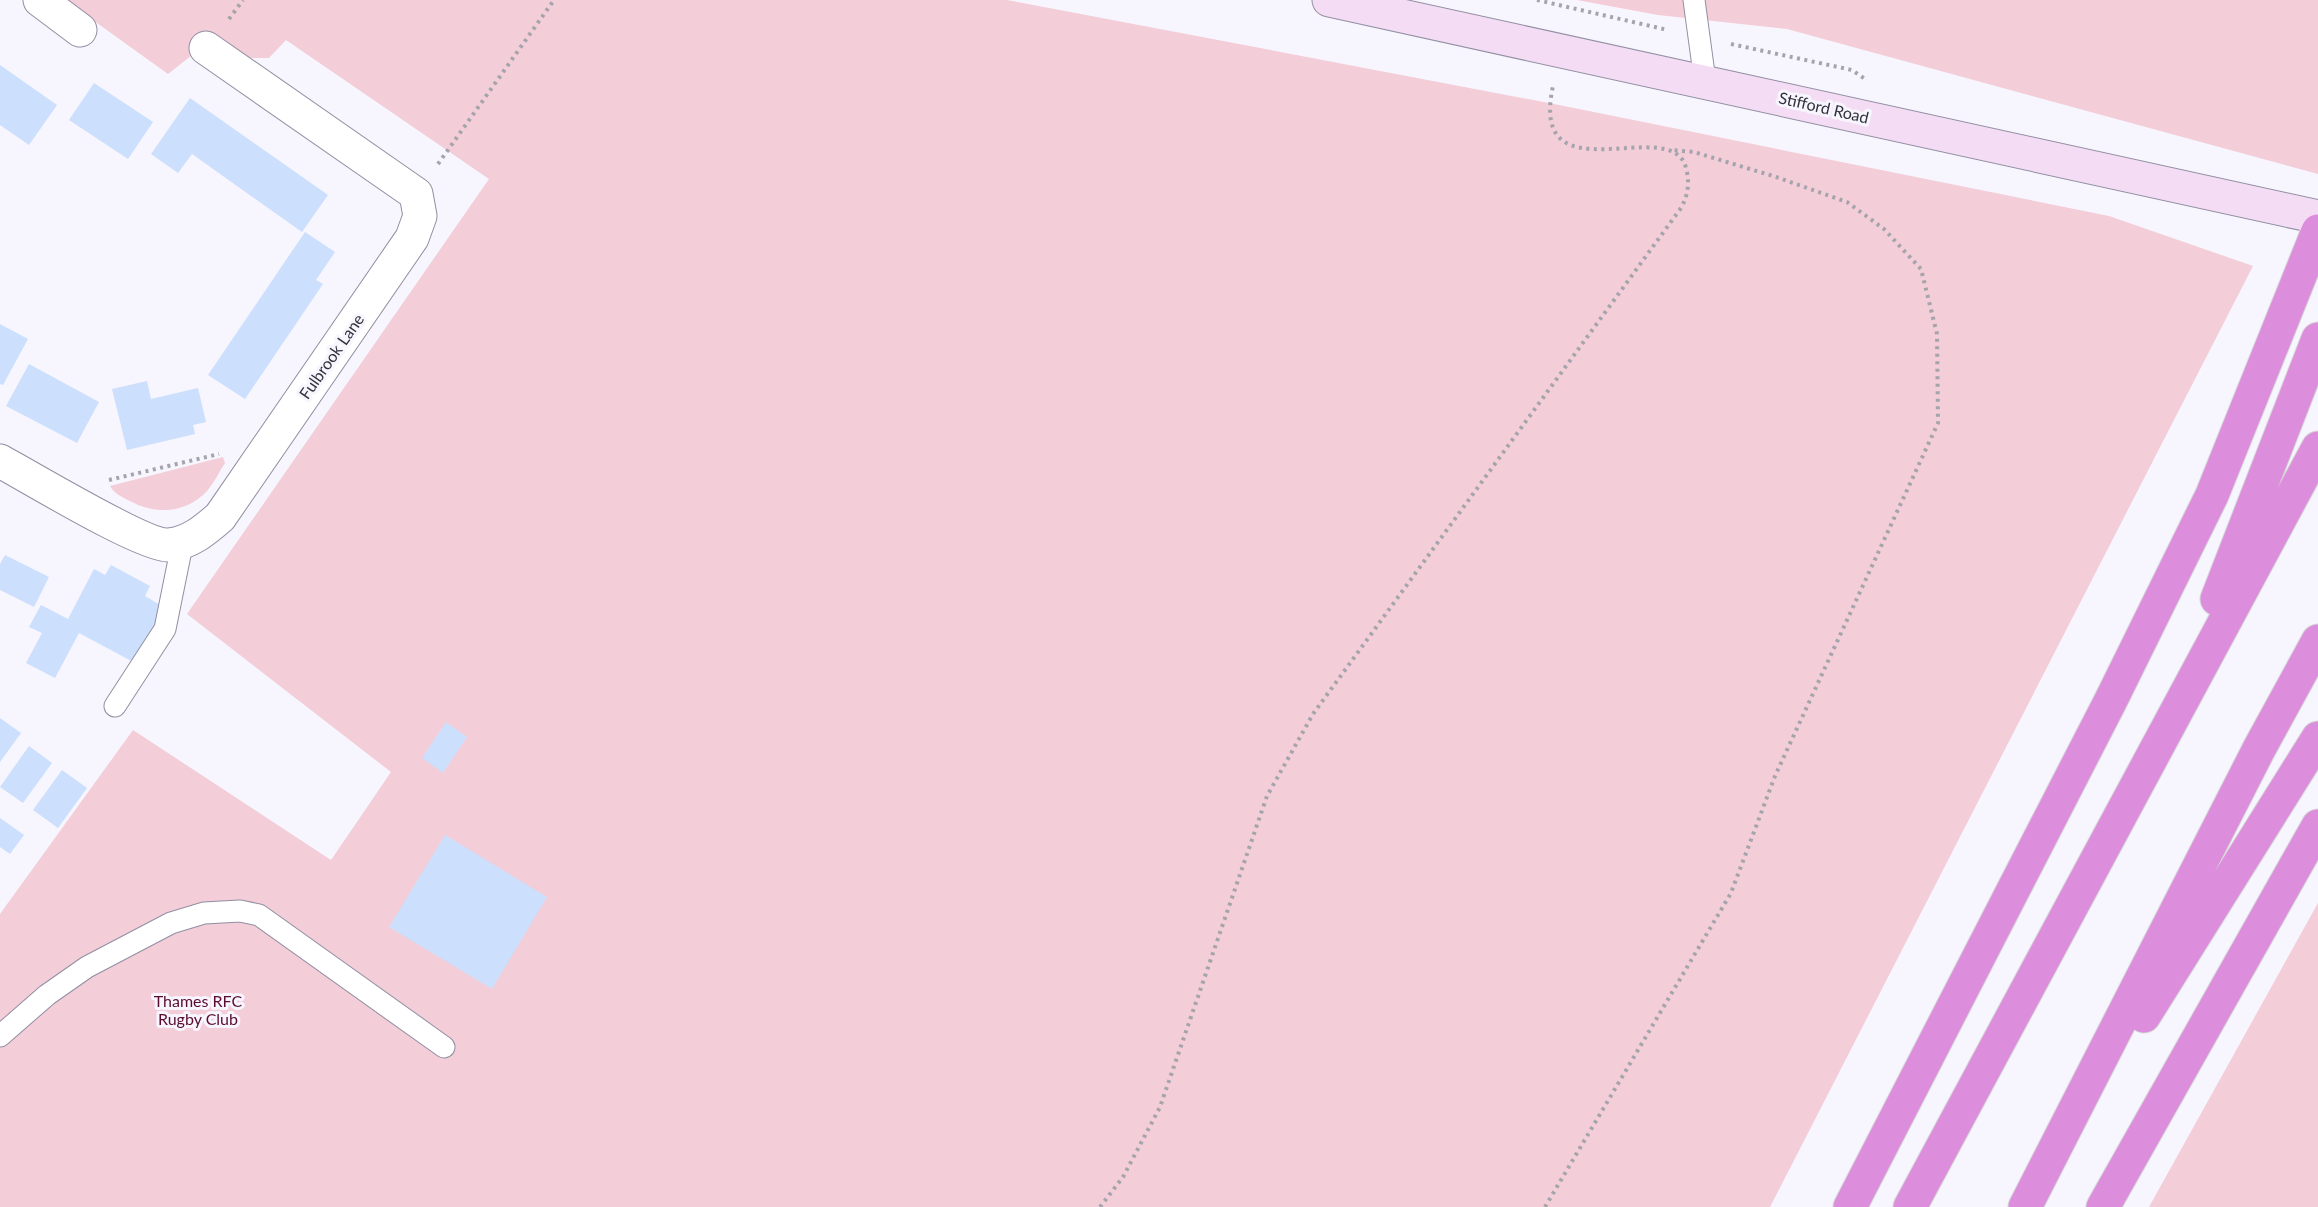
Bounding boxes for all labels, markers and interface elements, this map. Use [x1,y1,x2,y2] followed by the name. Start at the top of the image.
[1777,87,1871,127] street label: Stifford Road
[295,310,367,402] street label: Fulbrook Lane
[154,991,243,1028] park label: Thames RFC Rugby Club

